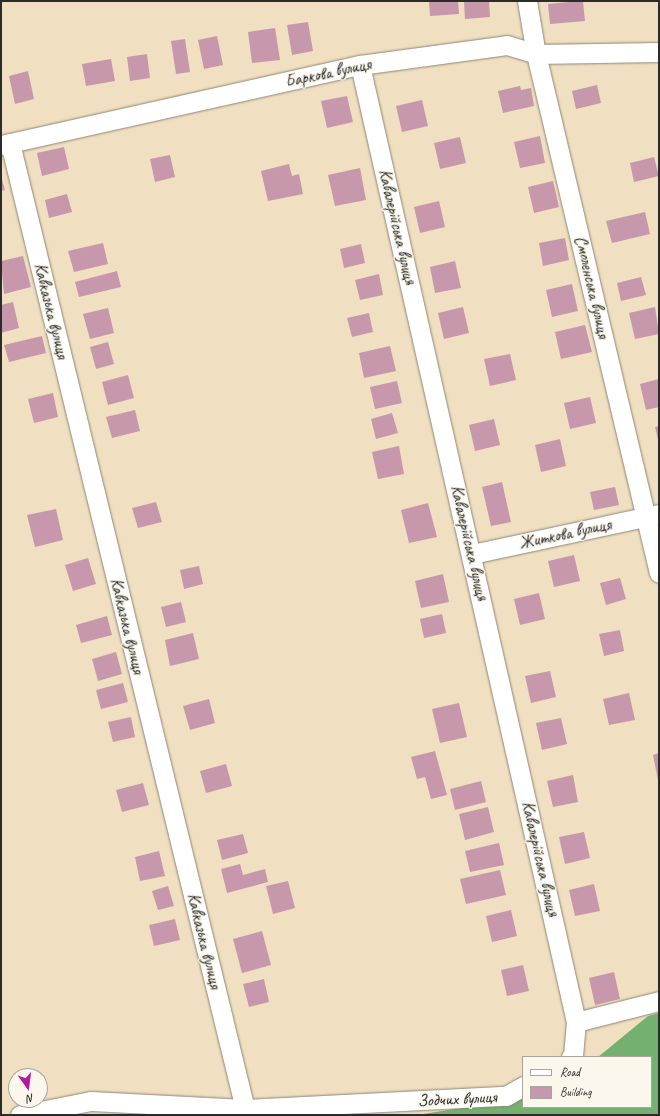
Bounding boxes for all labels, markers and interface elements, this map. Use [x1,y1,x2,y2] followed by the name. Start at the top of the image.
[283,54,373,92] street label: Баркова вулиця
[374,167,420,287] street label: Кавалерійська вулиця
[570,234,614,340] street label: Смоленська вулиця
[29,261,73,361] street label: Кавказька вулиця
[446,483,492,603] street label: Кавалерійська вулиця
[517,514,613,554] street label: Житкова вулиця
[105,576,149,676] street label: Кавказька вулиця
[517,799,563,919] street label: Кавалерійська вулиця
[182,891,226,991] street label: Кавказька вулиця
[522,1056,652,1108] legend
[560,1064,580,1080] text: Road
[8,1068,48,1108] north arrow
[560,1084,592,1100] text: Building
[416,1087,498,1111] street label: Зодчих вулиця
[26,1091,36,1106] text: N

